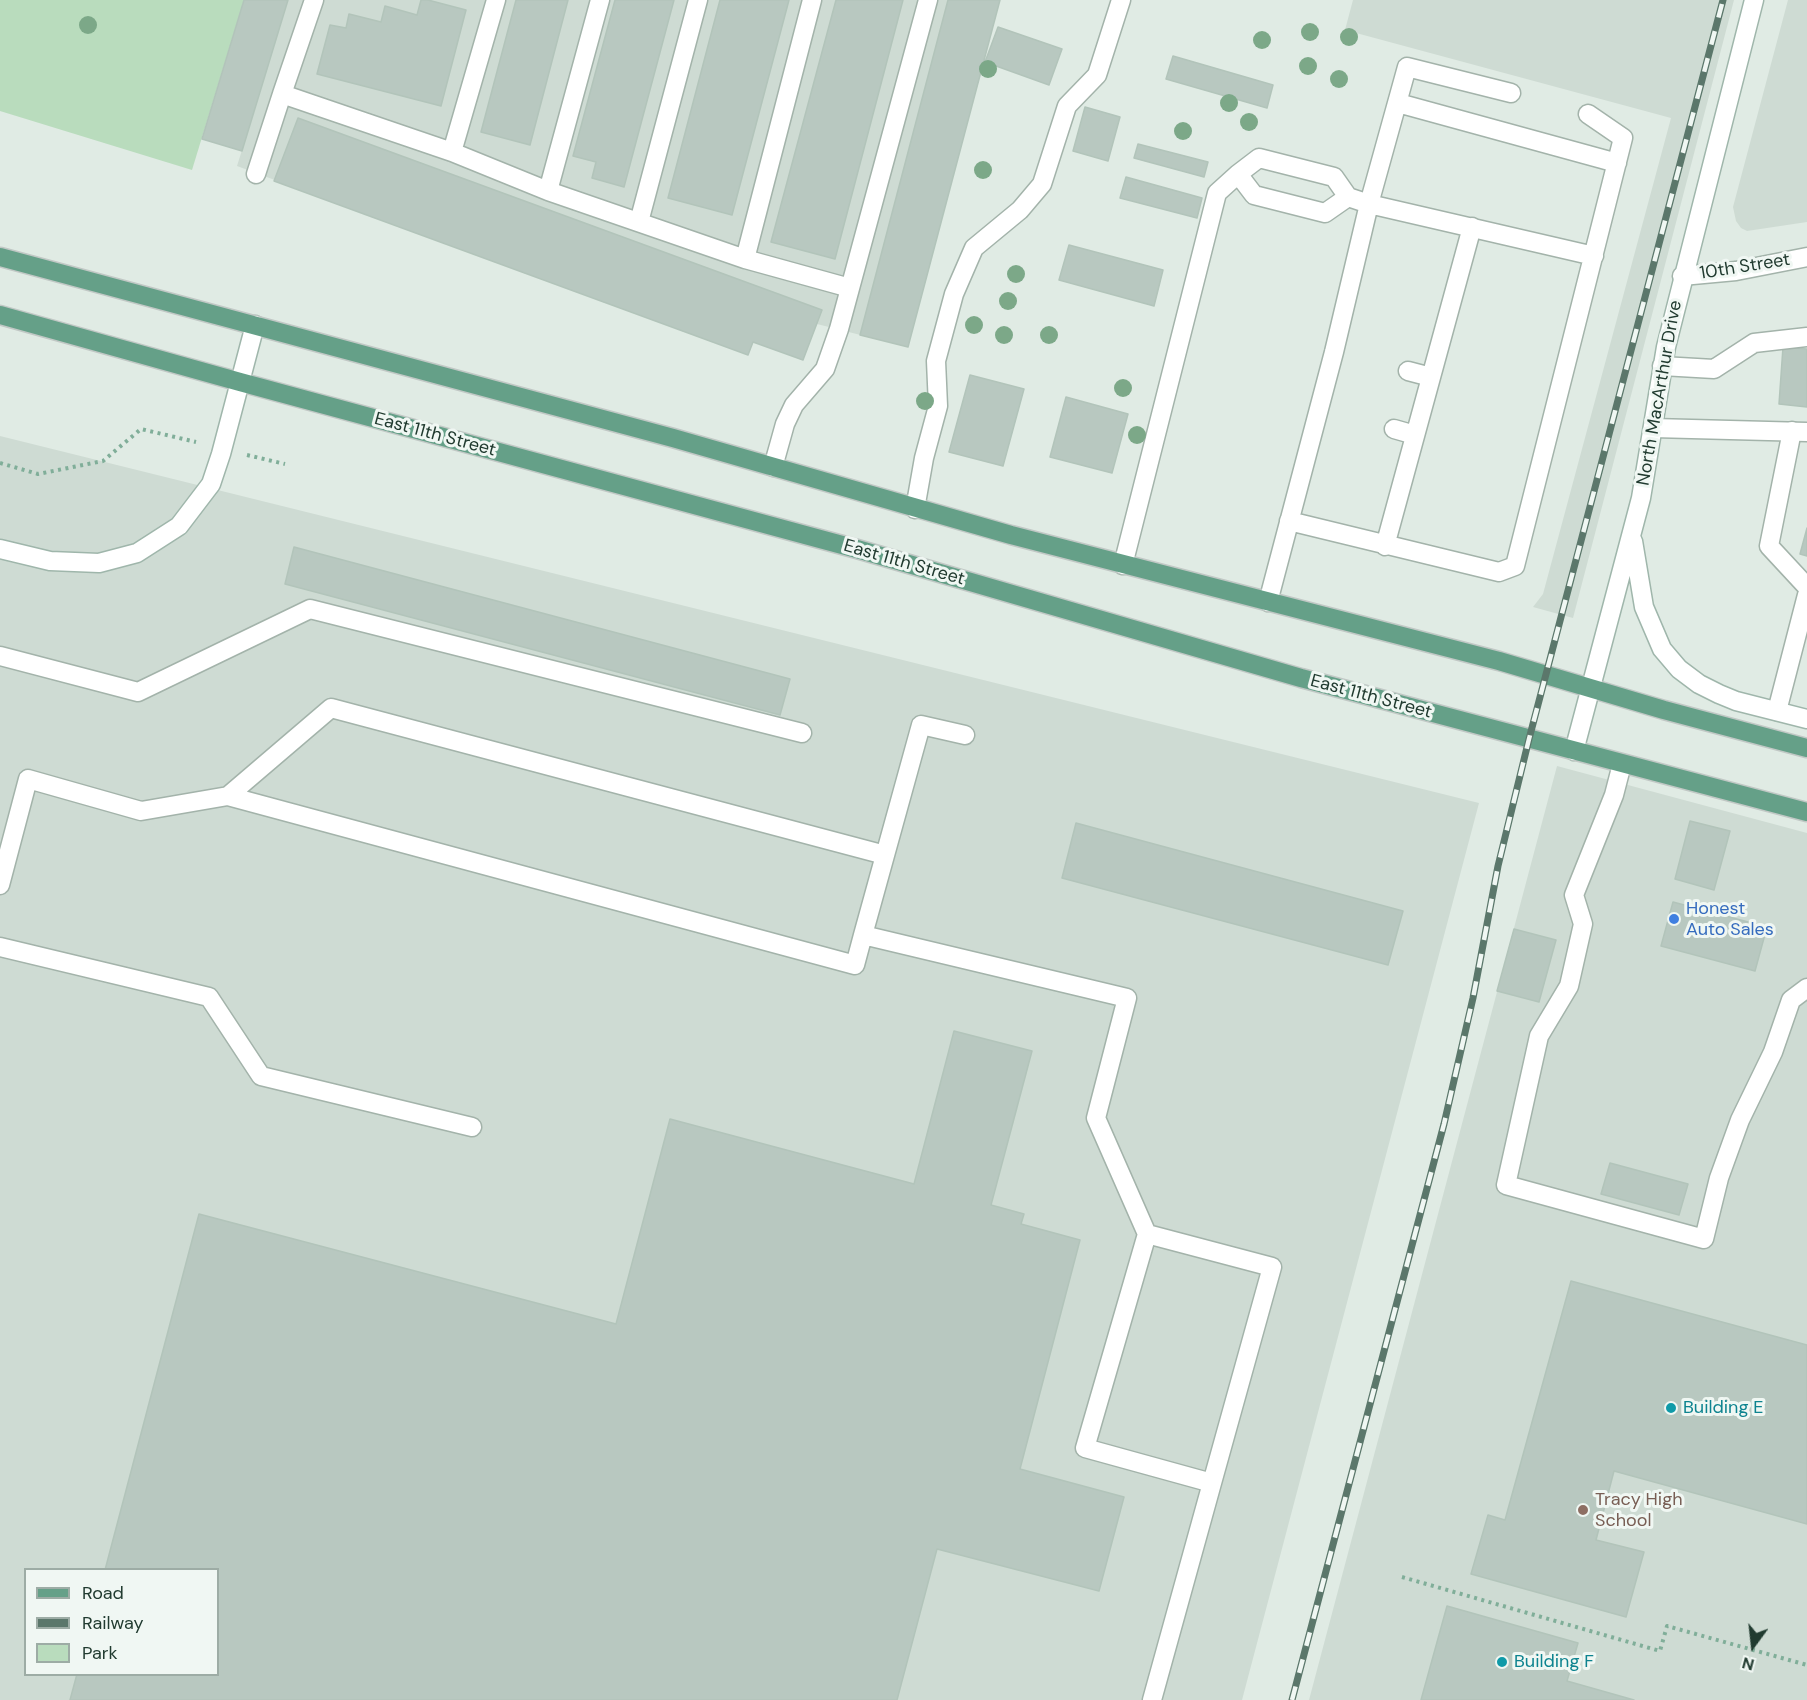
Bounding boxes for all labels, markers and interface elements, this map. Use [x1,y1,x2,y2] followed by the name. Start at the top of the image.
[1698,249,1792,285] street label: 10th Street
[1633,299,1687,487] street label: North MacArthur Drive
[372,408,498,462] street label: East 11th Street
[841,535,967,591] street label: East 11th Street
[1308,670,1434,724] street label: East 11th Street
[1686,898,1774,940] place label: Honest Auto Sales
[1667,912,1681,926] marker: Honest Auto Sales
[1683,1397,1763,1419] place label: Building E
[1664,1401,1678,1415] marker: Building E
[1595,1489,1683,1532] place label: Tracy High School
[1576,1503,1590,1517] marker: Tracy High School
[24,1568,219,1676] legend
[82,1581,124,1605] text: Road
[82,1611,144,1635] text: Railway
[1723,1616,1783,1676] north arrow
[82,1641,118,1665] text: Park
[1514,1651,1594,1673] place label: Building F
[1740,1652,1757,1676] text: N
[1495,1655,1509,1669] marker: Building F

